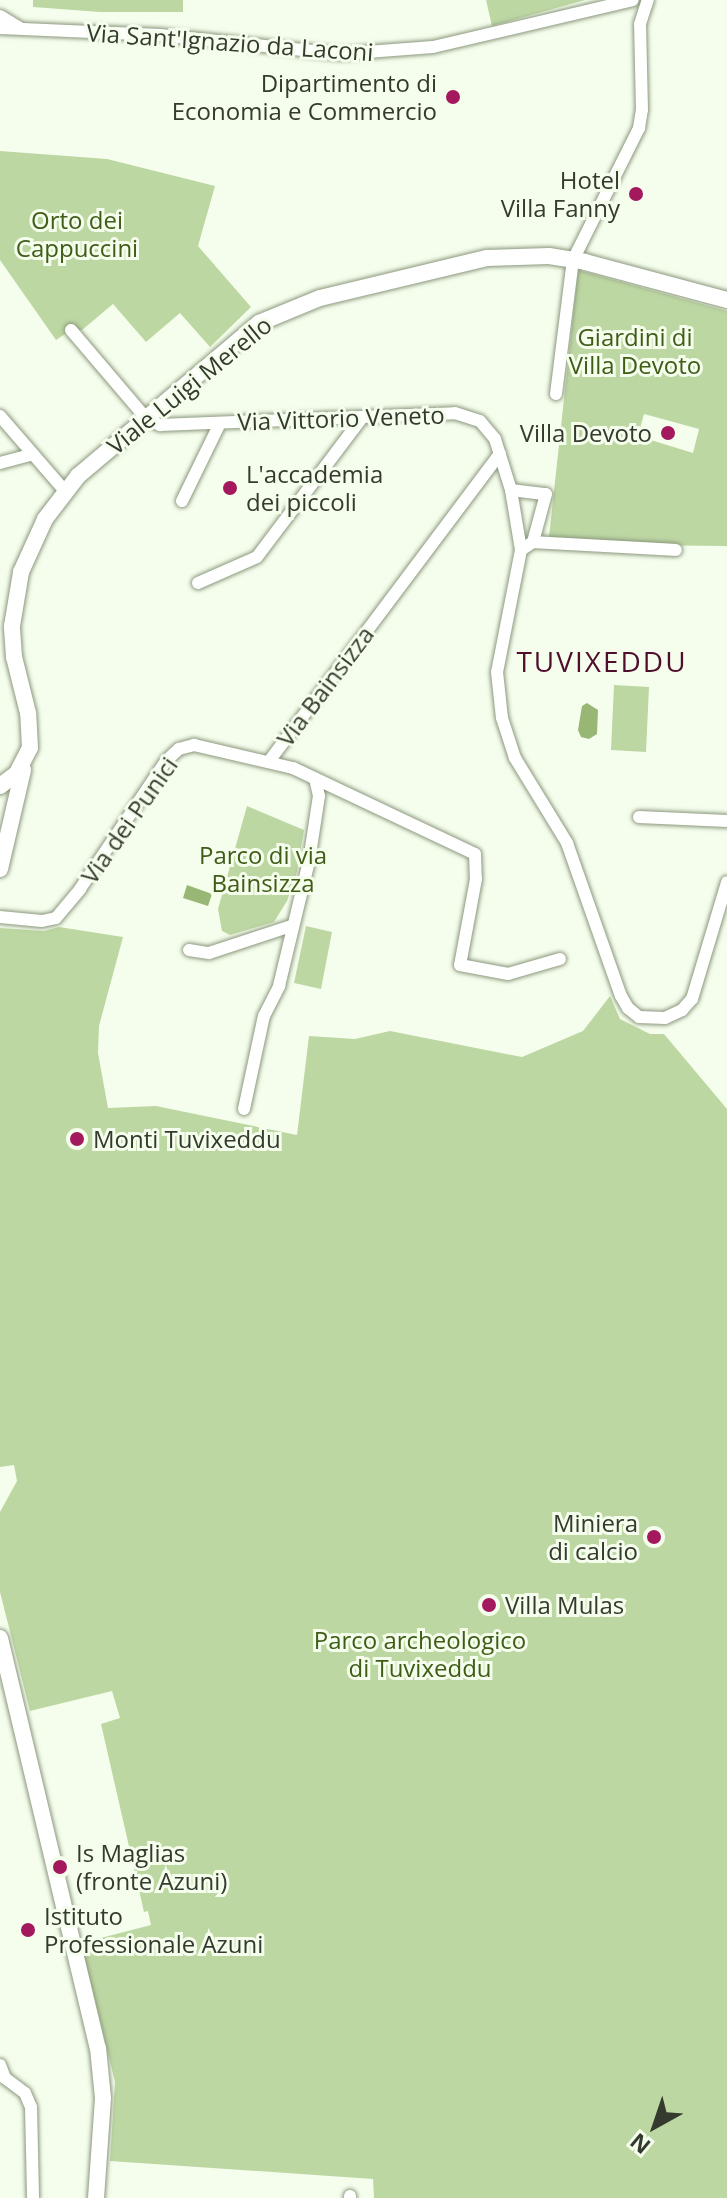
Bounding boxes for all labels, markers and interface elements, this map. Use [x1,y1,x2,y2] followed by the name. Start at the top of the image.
[86,18,374,66] street label: Via Sant'Ignazio da Laconi
[172,69,437,125] place label: Dipartimento di Economia e Commercio
[444,88,462,106] marker: Dipartimento di Economia e Commercio
[501,166,620,222] place label: Hotel Villa Fanny
[627,185,645,203] marker: Hotel Villa Fanny
[16,206,138,262] park label: Orto dei Cappuccini
[101,310,277,460] street label: Viale Luigi Merello
[569,323,701,379] park label: Giardini di Villa Devoto
[237,400,445,436] street label: Via Vittorio Veneto
[520,419,652,447] place label: Villa Devoto
[659,424,677,442] marker: Villa Devoto
[246,460,383,516] place label: L'accademia dei piccoli
[221,479,239,497] marker: L'accademia dei piccoli
[271,620,379,752] street label: Via Bainsizza
[516,644,688,678] district label: TUVIXEDDU
[75,751,183,889] street label: Via dei Punici
[199,841,327,897] park label: Parco di via Bainsizza
[93,1125,281,1153] place label: Monti Tuvixeddu
[68,1130,86,1148] marker: Monti Tuvixeddu
[548,1509,638,1565] place label: Miniera di calcio
[645,1528,663,1546] marker: Miniera di calcio
[505,1591,624,1619] place label: Villa Mulas
[480,1596,498,1614] marker: Villa Mulas
[314,1626,526,1682] park label: Parco archeologico di Tuvixeddu
[76,1839,227,1895] place label: Is Maglias (fronte Azuni)
[51,1858,69,1876] marker: Is Maglias (fronte Azuni)
[44,1902,263,1958] place label: Istituto Professionale Azuni
[19,1921,37,1939] marker: Istituto Professionale Azuni
[615,2086,695,2166] north arrow
[623,2127,656,2162] text: N

